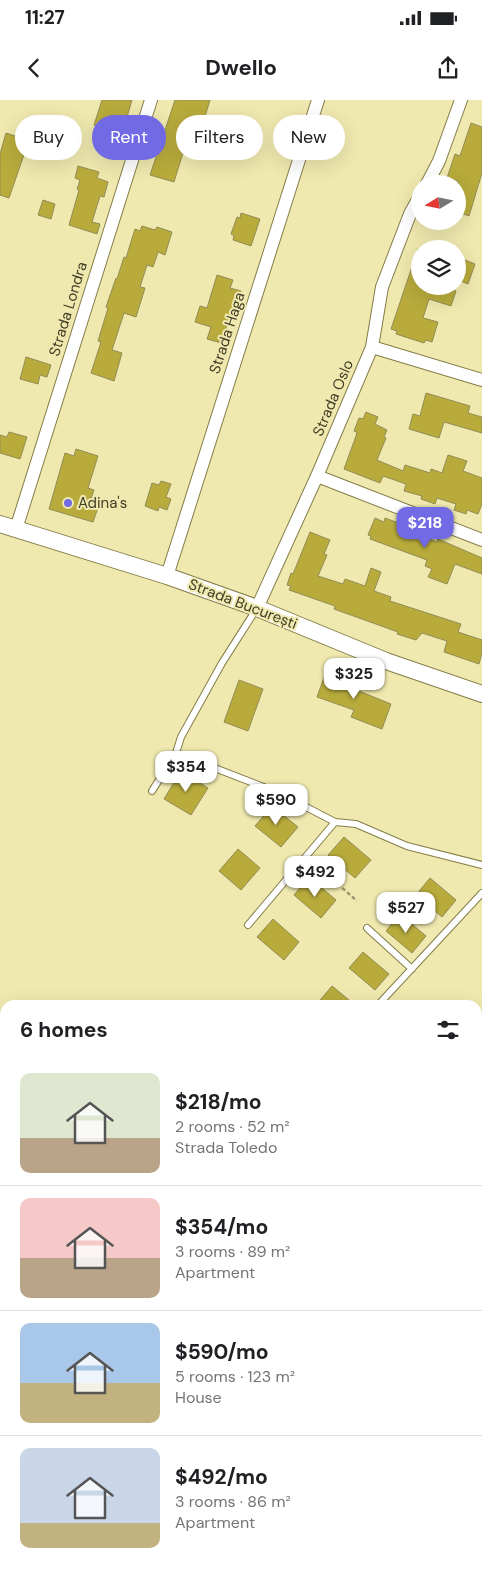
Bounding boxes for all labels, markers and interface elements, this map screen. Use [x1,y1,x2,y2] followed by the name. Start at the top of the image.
[25,5,65,30] text: 11:27
[205,53,277,82] text: Dwello
[20,54,48,82] icon: back
[434,54,462,82] icon: share
[15,115,82,160] chip: Buy
[92,115,166,160] chip: Rent
[176,115,263,160] chip: Filters
[273,115,345,160] chip: New
[411,175,466,230] north arrow
[411,175,466,295] map controls
[411,240,466,295] button: layers
[44,259,92,359] street label: Strada Londra
[204,290,250,376] street label: Strada Haga
[308,357,358,439] street label: Strada Oslo
[78,493,127,513] place label: Adina's
[62,497,74,509] marker: Adina's
[395,506,455,549] pin: $218
[408,512,442,533] text: $218
[186,574,300,634] street label: Strada București
[324,658,384,700] pin: $325
[335,663,373,684] text: $325
[156,750,216,793] pin: $354
[166,756,206,777] text: $354
[246,784,306,826] pin: $590
[256,789,296,810] text: $590
[285,856,345,898] pin: $492
[295,861,335,882] text: $492
[376,892,436,934] pin: $527
[387,897,425,918] text: $527
[20,1016,108,1044] text: 6 homes
[434,1016,462,1044] icon: filters
[175,1088,262,1116] text: $218/mo
[60,1093,120,1153] icon: home
[175,1116,290,1137] text: 2 rooms · 52 m²
[175,1137,277,1158] text: Strada Toledo
[175,1213,268,1241] text: $354/mo
[60,1218,120,1278] icon: home
[175,1241,290,1262] text: 3 rooms · 89 m²
[175,1262,255,1283] text: Apartment
[175,1338,269,1366] text: $590/mo
[60,1343,120,1403] icon: home
[175,1366,295,1387] text: 5 rooms · 123 m²
[175,1387,222,1408] text: House
[175,1463,268,1491] text: $492/mo
[60,1468,120,1528] icon: home
[175,1491,291,1512] text: 3 rooms · 86 m²
[175,1512,255,1533] text: Apartment

